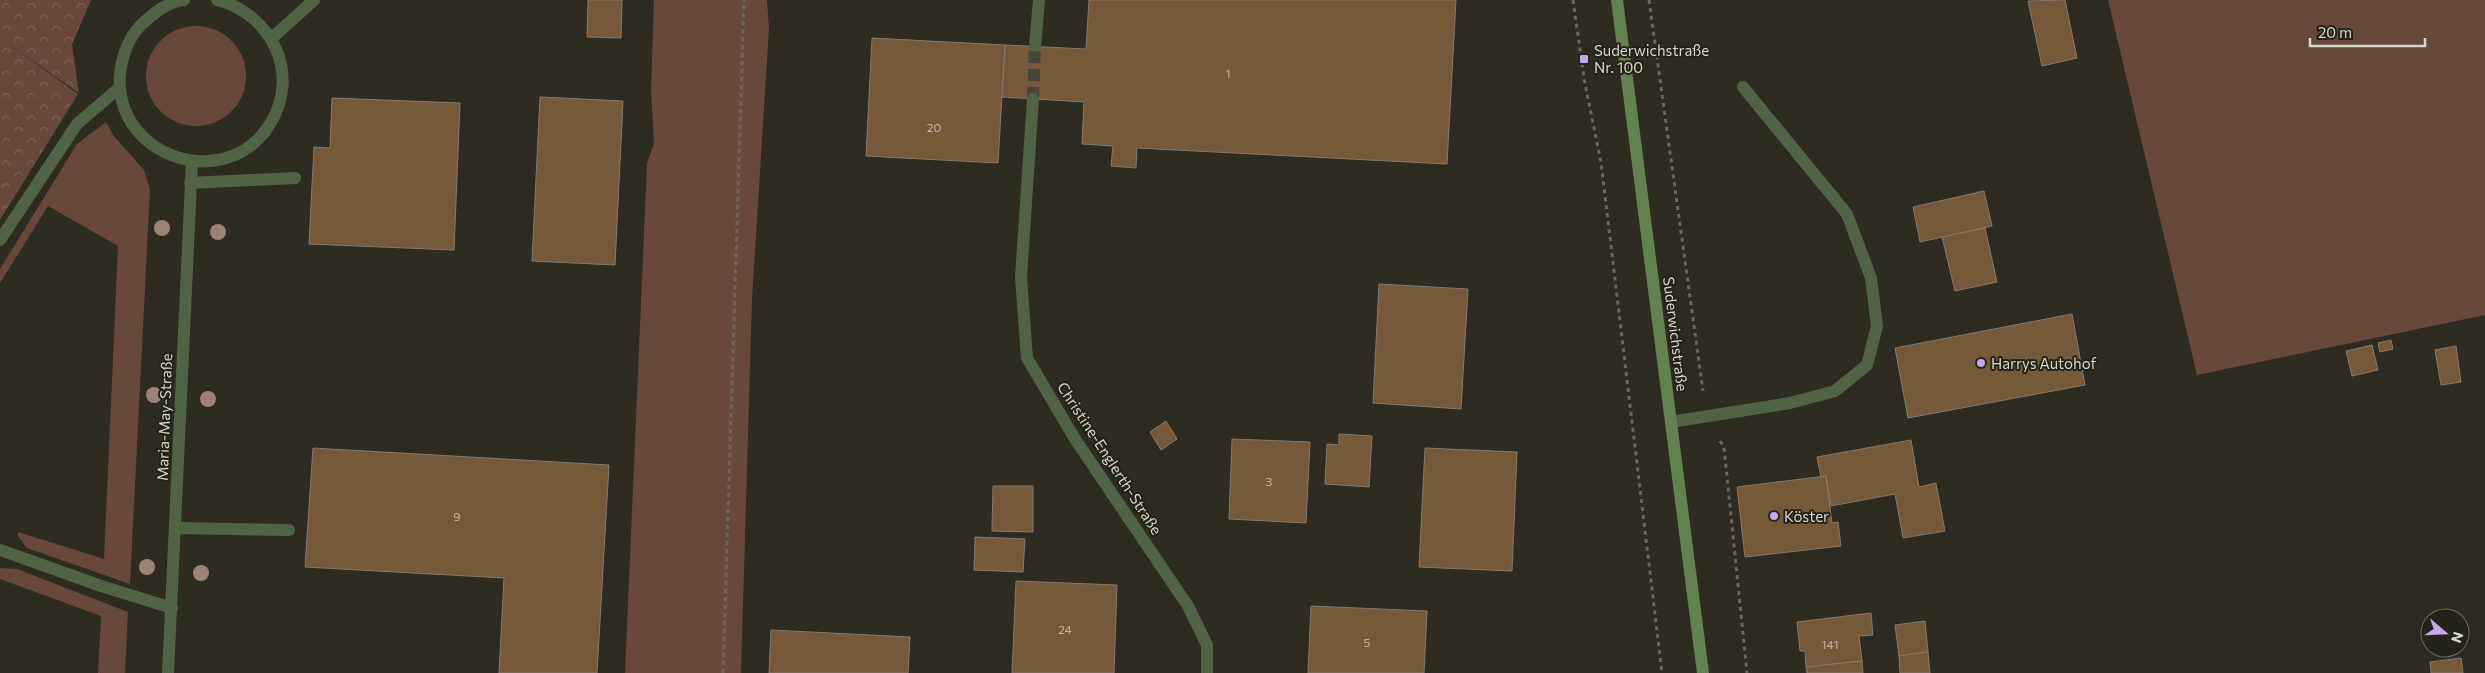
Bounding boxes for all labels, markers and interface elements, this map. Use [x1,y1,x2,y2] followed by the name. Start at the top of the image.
[2310,15,2425,47] scale bar
[2318,23,2352,41] text: 20 m
[1594,41,1709,76] place label: Suderwichstraße Nr. 100
[1578,53,1590,65] marker: Suderwichstraße Nr. 100
[1225,66,1231,80] house number: 1
[927,120,941,134] house number: 20
[1660,276,1692,392] street label: Suderwichstraße
[153,353,175,481] street label: Maria-May-Straße
[1991,354,2096,372] place label: Harrys Autohof
[1975,357,1987,369] marker: Harrys Autohof
[1054,378,1166,538] street label: Christine-Englerth-Straße
[1266,474,1273,488] house number: 3
[1784,507,1829,525] place label: Köster
[453,509,461,523] house number: 9
[1768,510,1780,522] marker: Köster
[2420,608,2470,658] north arrow
[1058,622,1072,636] house number: 24
[2448,630,2468,645] text: N
[1364,635,1371,649] house number: 5
[1821,637,1839,651] house number: 141

